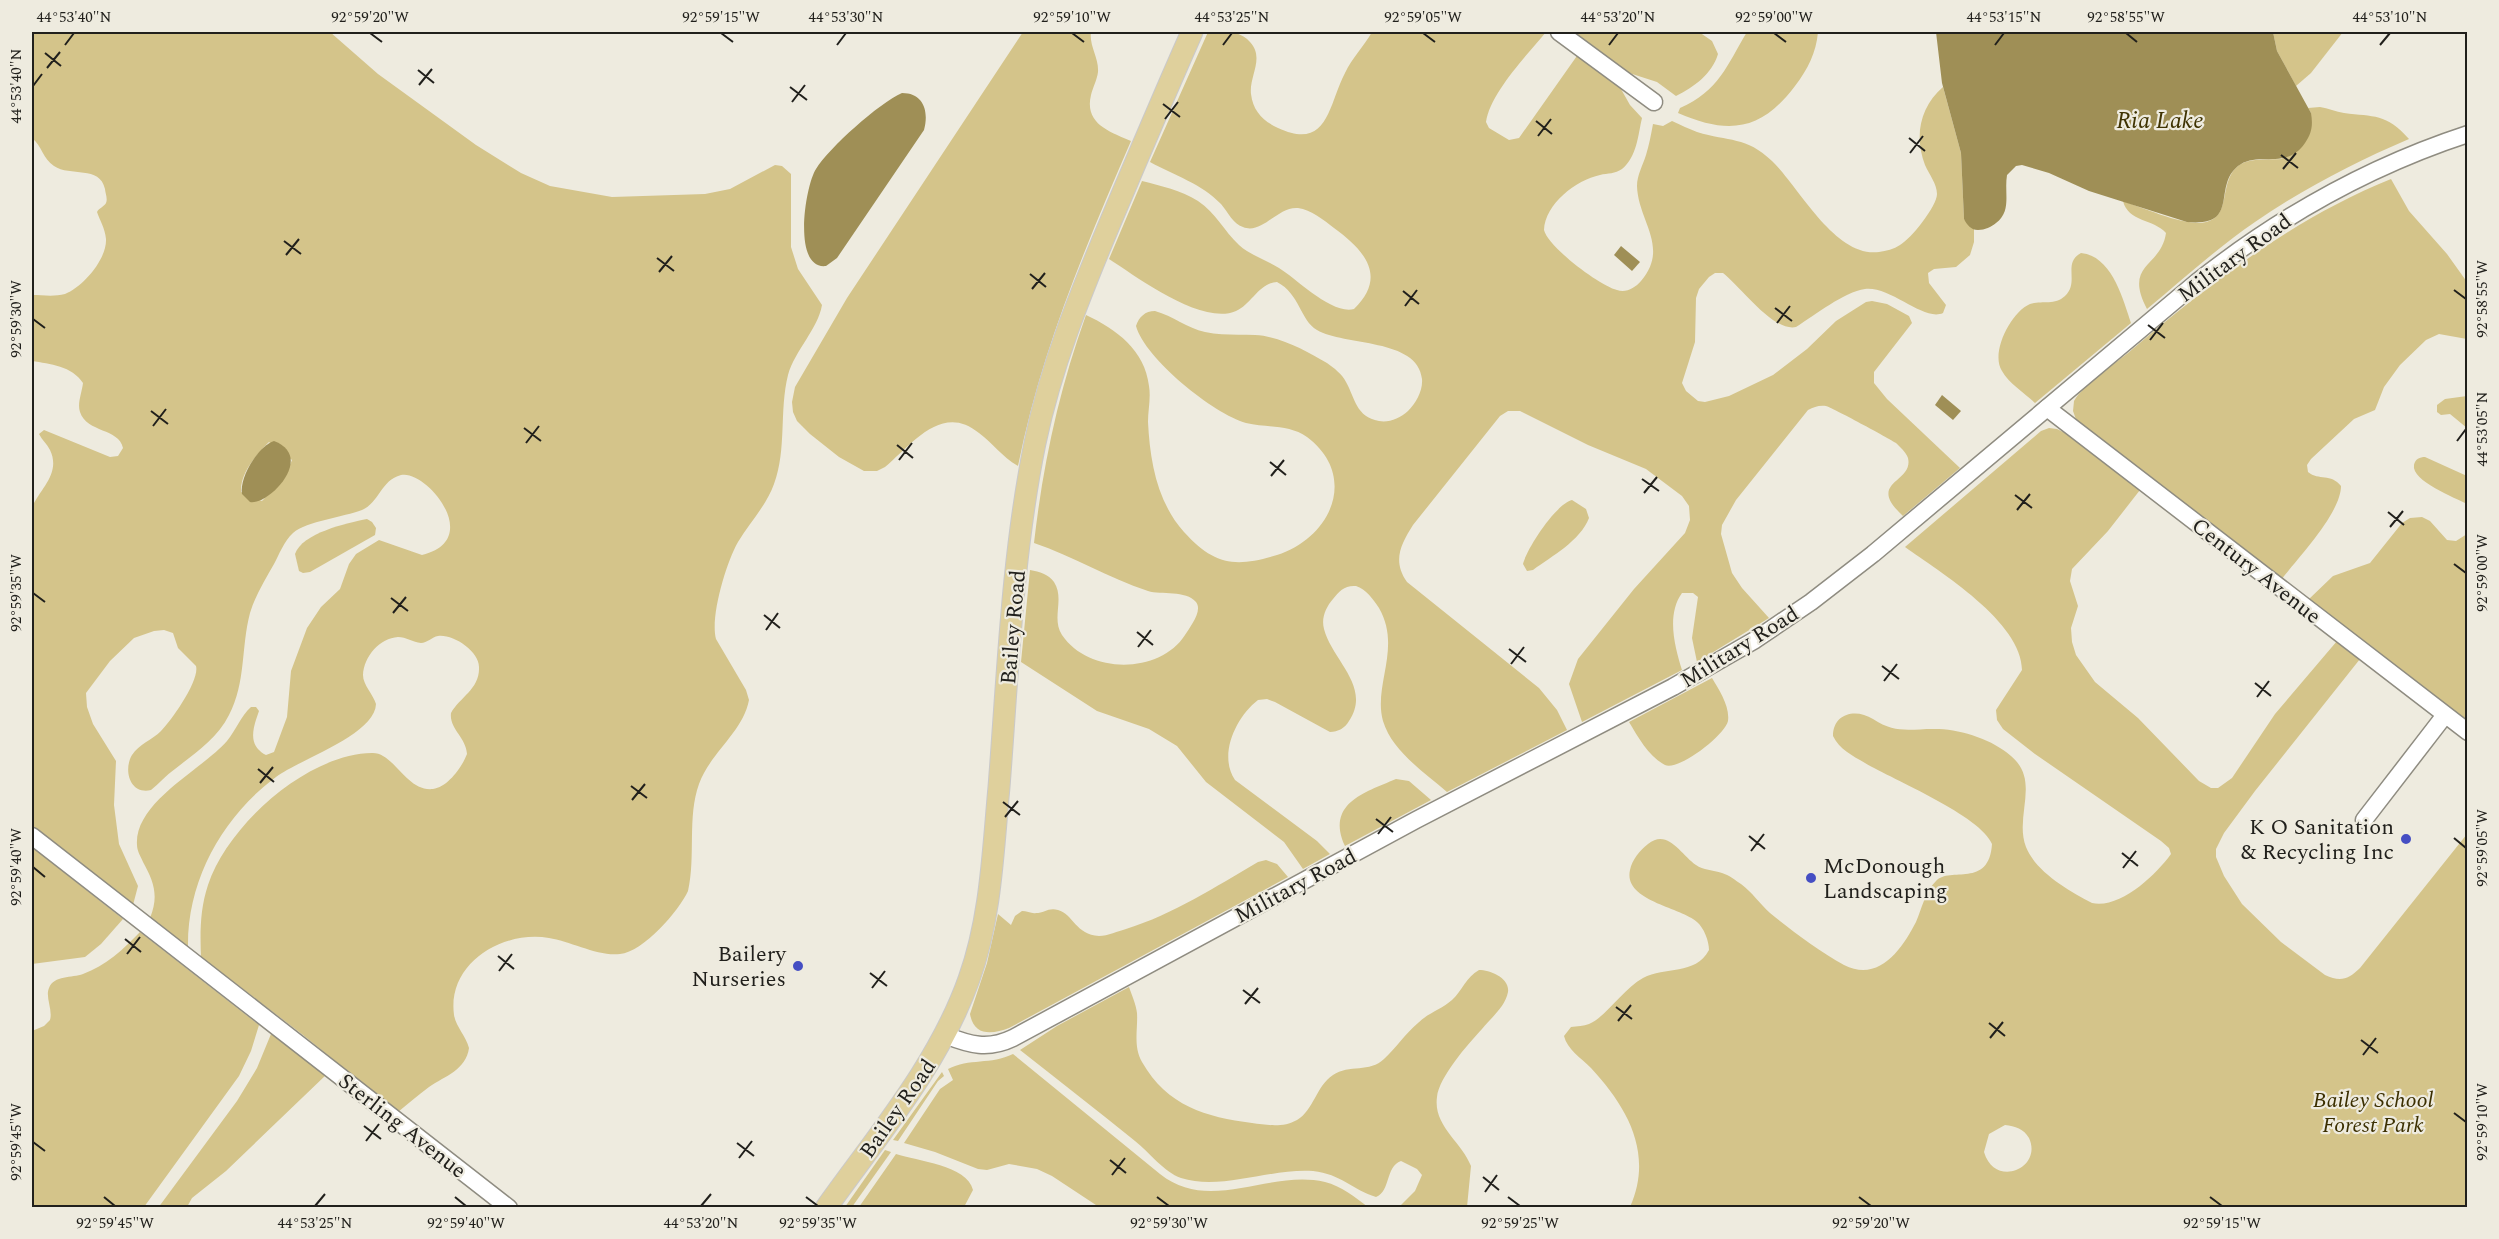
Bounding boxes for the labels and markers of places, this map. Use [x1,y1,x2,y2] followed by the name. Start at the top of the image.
[2241,811,2394,869] place label: K O Sanitation & Recycling Inc
[2399,832,2413,846] marker: K O Sanitation & Recycling Inc
[1823,850,1948,908] place label: McDonough Landscaping
[1804,871,1818,885] marker: McDonough Landscaping
[691,938,787,996] place label: Bailery Nurseries
[791,959,805,973] marker: Bailery Nurseries

